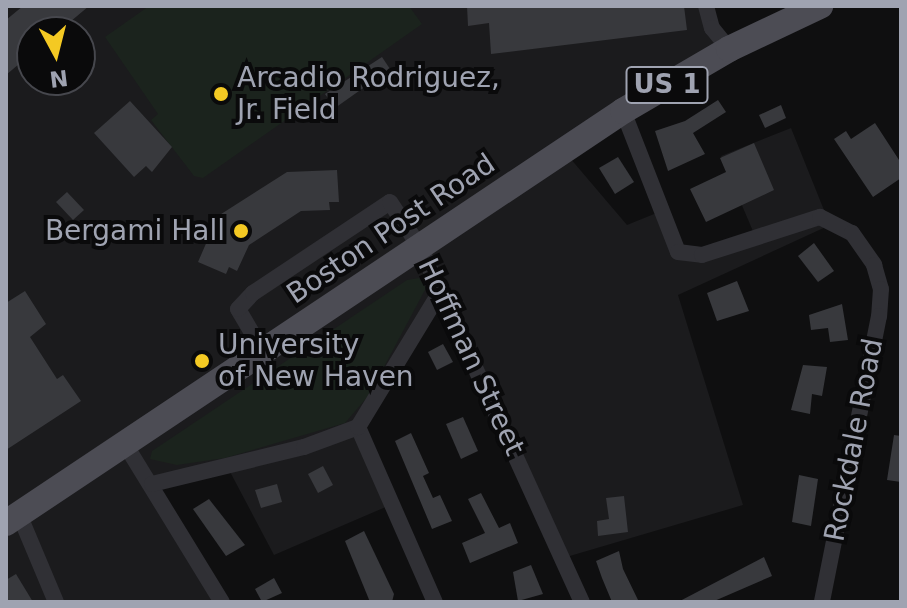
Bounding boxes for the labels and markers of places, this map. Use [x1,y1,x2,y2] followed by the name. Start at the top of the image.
[237,61,500,127] place label: Arcadio Rodriguez, Jr. Field
[212,85,230,103] marker: Arcadio Rodriguez, Jr. Field
[45,214,225,248] place label: Bergami Hall
[232,222,250,240] marker: Bergami Hall
[218,328,414,394] place label: University of New Haven
[193,352,211,370] marker: University of New Haven

